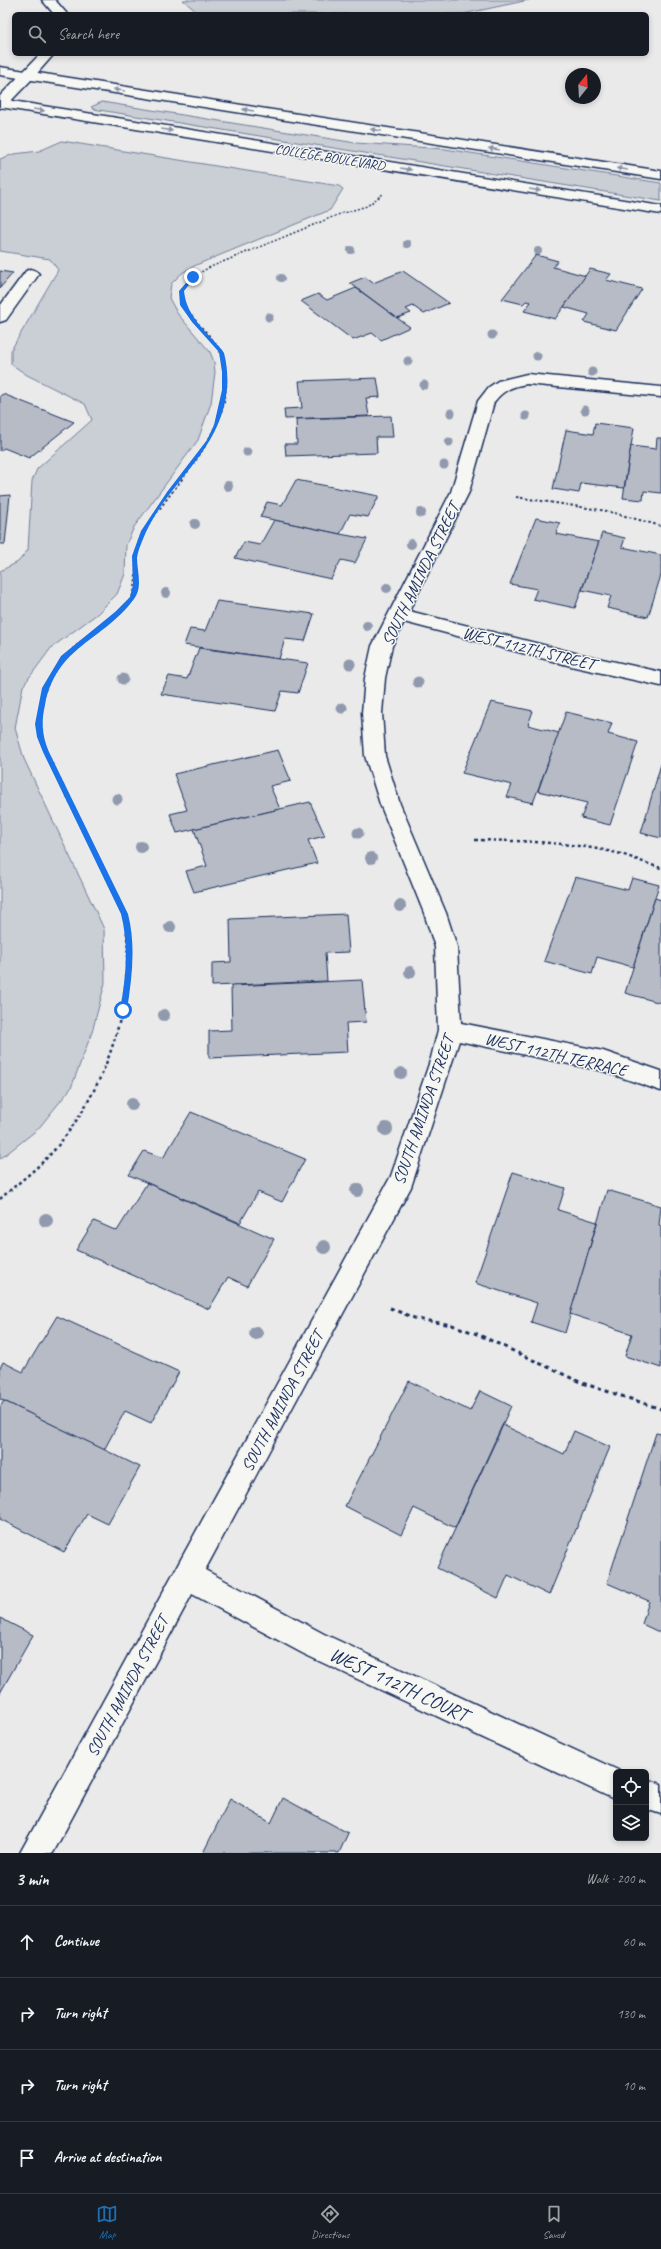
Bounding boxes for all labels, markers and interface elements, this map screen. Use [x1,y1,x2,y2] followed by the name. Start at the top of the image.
[12,12,649,56] search box
[26,23,48,45] icon: search
[58,25,119,44] text: Search here
[565,68,601,104] north arrow
[113,87,125,93] one-way arrow
[33,107,45,113] one-way arrow
[242,107,254,113] one-way arrow
[370,127,382,133] one-way arrow
[161,128,173,134] one-way arrow
[274,140,388,175] street label: COLLEGE BOULEVARD
[488,146,500,152] one-way arrow
[400,166,412,172] one-way arrow
[616,166,629,172] one-way arrow
[529,187,541,193] one-way arrow
[184,268,202,286] route end
[377,497,465,649] street label: SOUTH AMINDA STREET
[461,622,601,676] street label: WEST 112TH STREET
[114,1001,132,1019] route start
[483,1028,632,1082] street label: WEST 112TH TERRACE
[388,1030,460,1187] street label: SOUTH AMINDA STREET
[237,1325,330,1475] street label: SOUTH AMINDA STREET
[82,1610,175,1760] street label: SOUTH AMINDA STREET
[326,1642,476,1729] street label: WEST 112TH COURT
[613,1769,649,1841] map controls
[613,1769,649,1805] button: locate
[613,1805,649,1841] button: layers
[16,1869,49,1890] text: 3 min
[586,1871,645,1887] text: Walk · 200 m
[16,1931,38,1953] icon: ahead
[54,1932,99,1951] text: Continue
[623,1934,645,1950] text: 60 m
[16,2003,38,2025] icon: right
[54,2004,107,2023] text: Turn right
[617,2006,645,2022] text: 130 m
[16,2075,38,2097] icon: right
[54,2076,107,2095] text: Turn right
[623,2078,645,2094] text: 10 m
[16,2147,38,2169] icon: arrive
[54,2148,161,2167] text: Arrive at destination
[96,2203,118,2241] tab: Map
[311,2203,350,2241] tab: Directions
[543,2203,565,2241] tab: Saved

